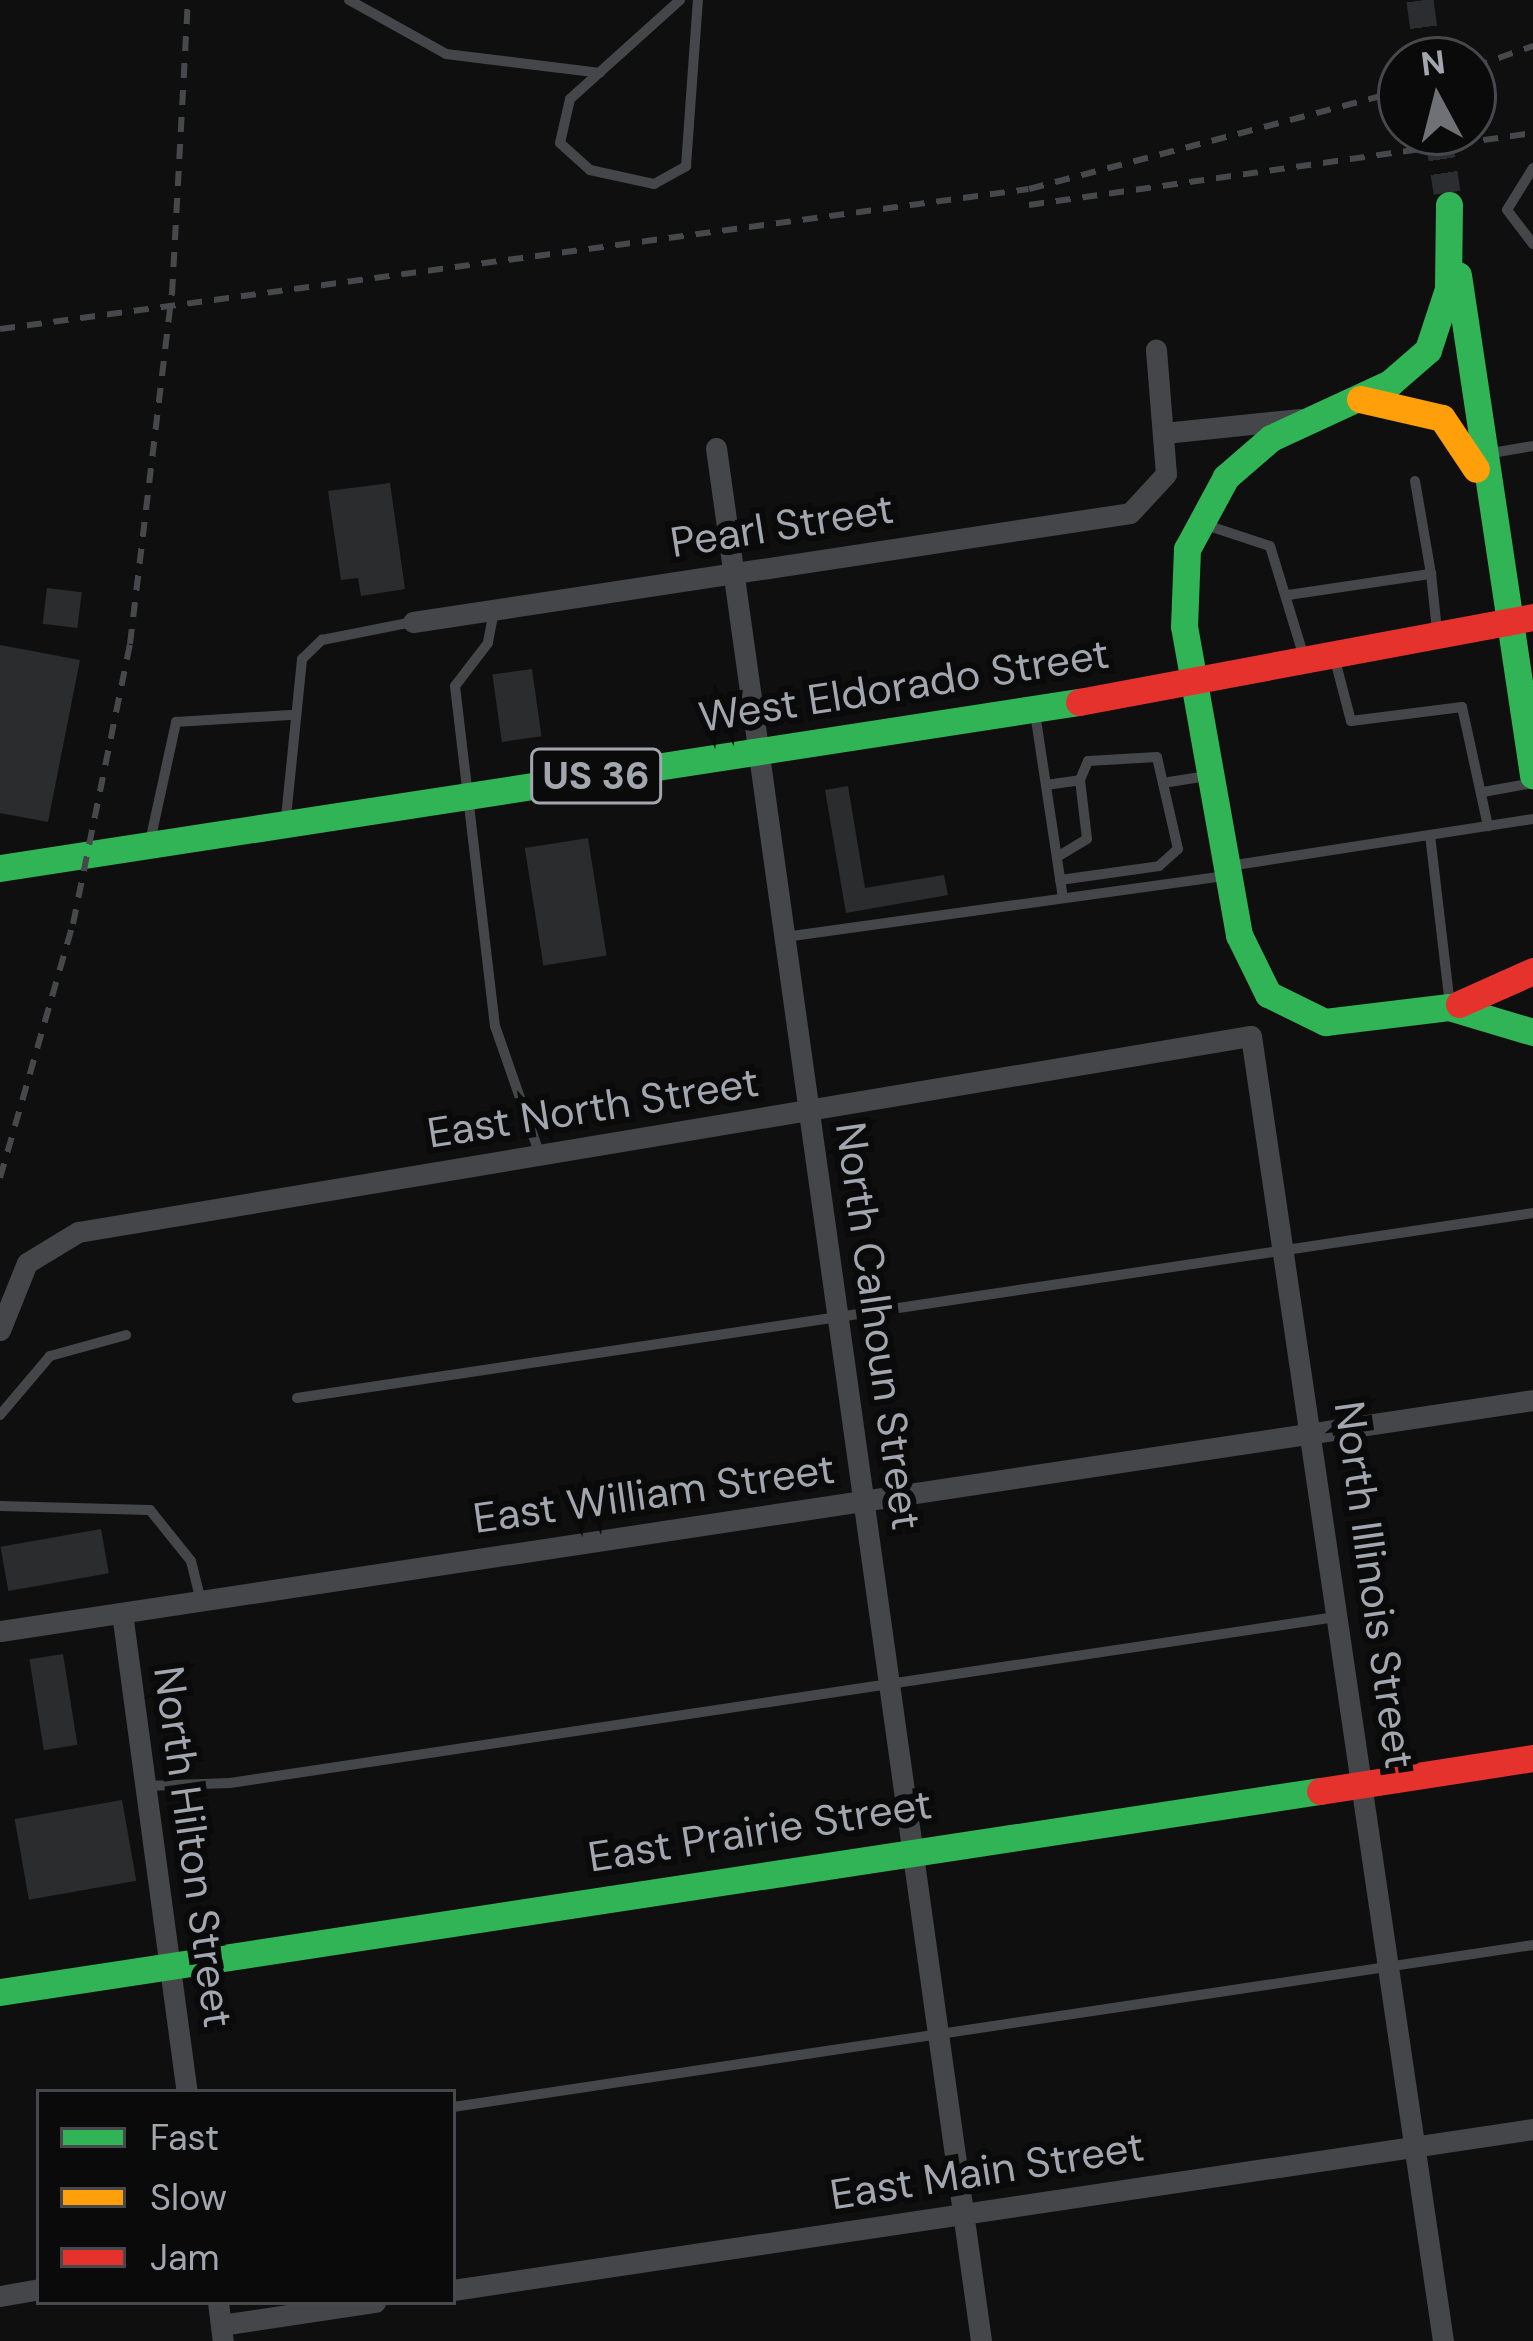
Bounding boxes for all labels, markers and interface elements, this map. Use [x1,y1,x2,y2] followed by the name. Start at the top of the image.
[1377,36,1497,156] north arrow
[1418,40,1447,86] text: N
[667,484,897,568] street label: Pearl Street
[695,629,1113,743] street label: West Eldorado Street
[530,743,662,809] road number: US 36
[424,1057,762,1159] street label: East North Street
[824,1119,932,1533] street label: North Calhoun Street
[1323,1398,1425,1772] street label: North Illinois Street
[470,1444,838,1544] street label: East William Street
[143,1663,243,2031] street label: North Hilton Street
[585,1779,935,1883] street label: East Prairie Street
[36,2089,456,2305] legend
[150,2114,219,2161] text: Fast
[827,2121,1147,2221] street label: East Main Street
[150,2174,227,2221] text: Slow
[150,2234,220,2281] text: Jam

